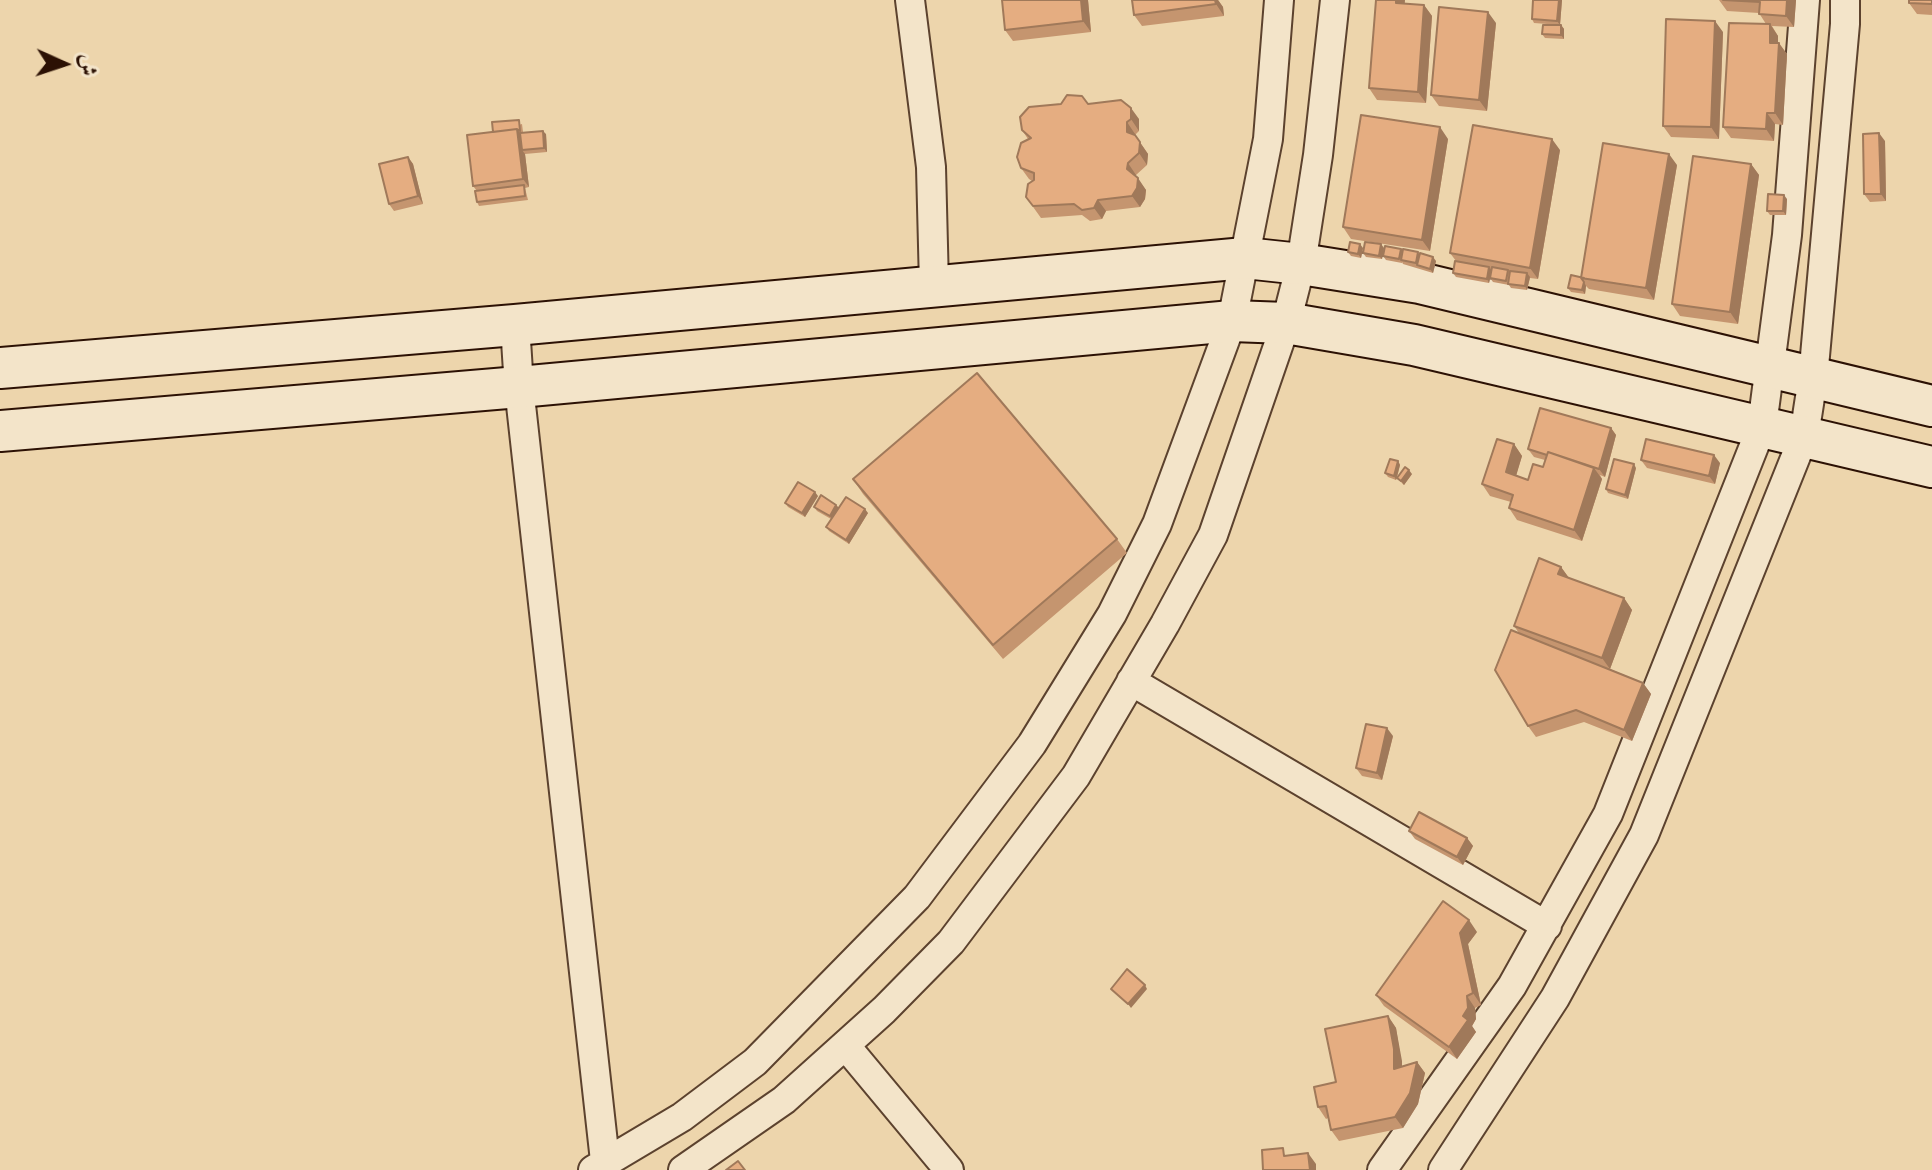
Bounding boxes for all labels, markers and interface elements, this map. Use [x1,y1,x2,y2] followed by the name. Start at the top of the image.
[24,24,104,104] north arrow
[74,54,103,77] text: ش

